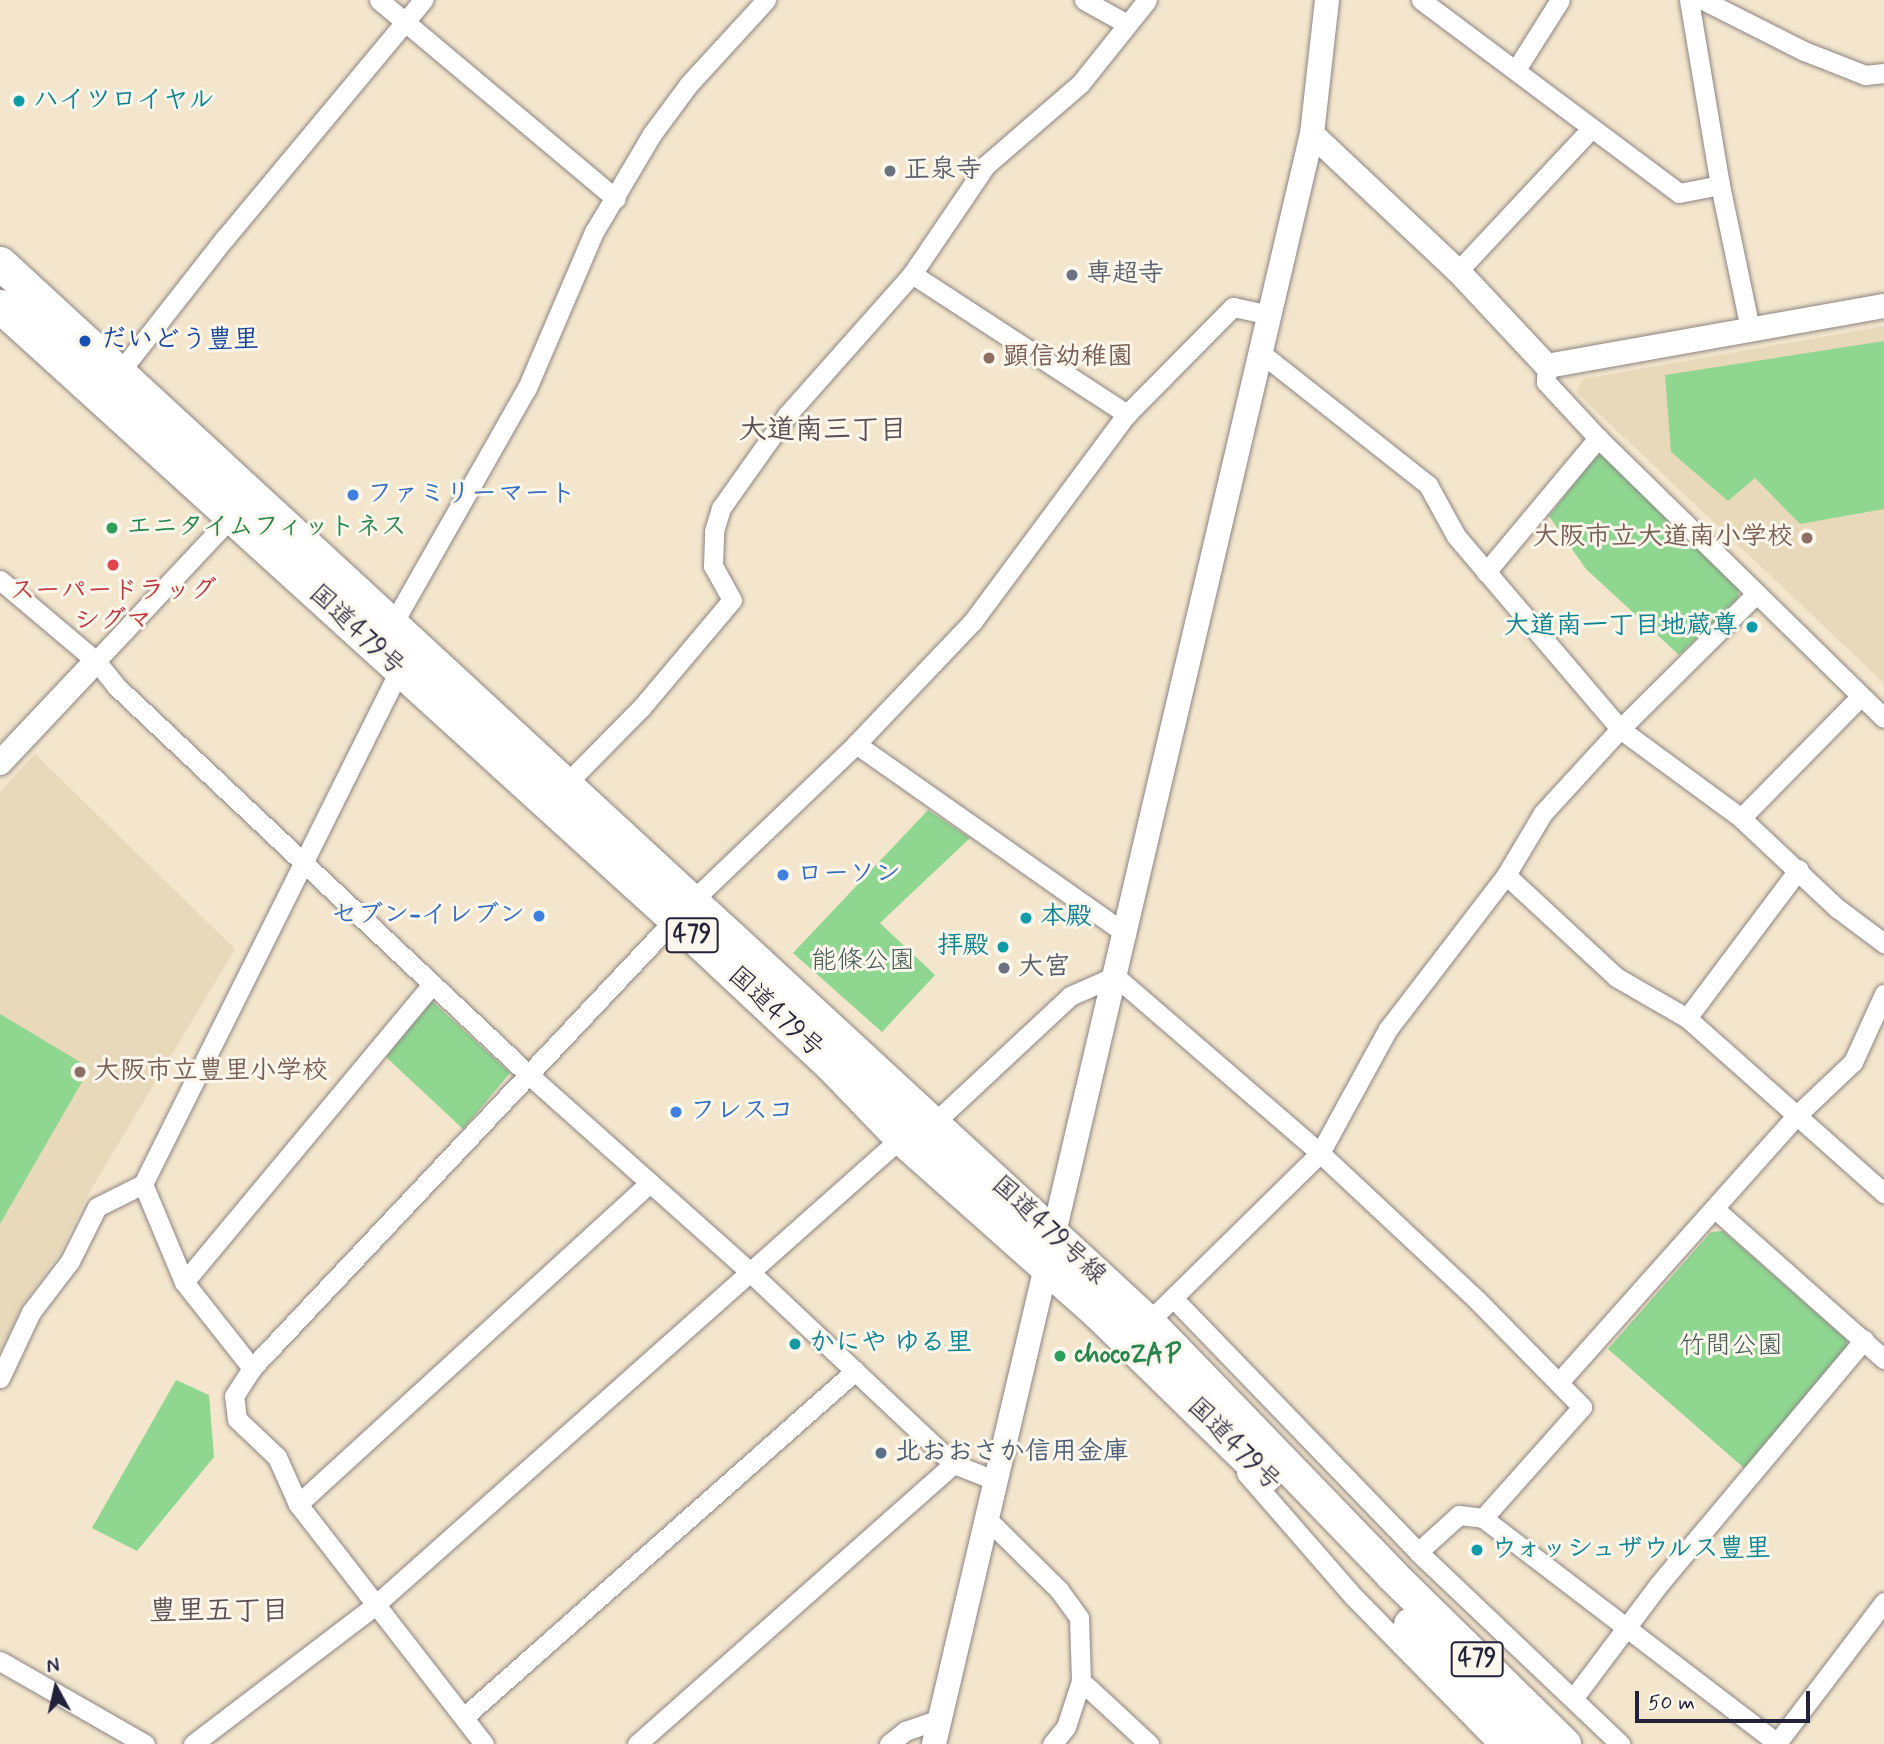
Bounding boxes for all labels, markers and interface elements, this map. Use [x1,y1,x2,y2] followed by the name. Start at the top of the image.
[33,85,215,117] place label: ハイツロイヤル
[11,93,27,109] marker: ハイツロイヤル
[904,155,982,187] place label: 正泉寺
[882,163,898,179] marker: 正泉寺
[1086,259,1164,291] place label: 専超寺
[1064,267,1080,283] marker: 専超寺
[101,325,257,357] place label: だいどう豊里
[75,331,95,351] marker: だいどう豊里
[1003,342,1133,374] place label: 顕信幼稚園
[981,350,997,366] marker: 顕信幼稚園
[739,414,907,448] district label: 大道南三丁目
[367,479,575,511] place label: ファミリーマート
[345,487,361,503] marker: ファミリーマート
[126,512,412,544] place label: エニタイムフィットネス
[104,520,120,536] marker: エニタイムフィットネス
[1533,522,1793,554] place label: 大阪市立大道南小学校
[1799,530,1815,546] marker: 大阪市立大道南小学校
[105,557,121,573] marker: スーパードラッグ シグマ
[10,576,216,638] place label: スーパードラッグ シグマ
[302,579,410,683] street label: 国道479号
[1504,611,1738,643] place label: 大道南一丁目地蔵尊
[1744,619,1760,635] marker: 大道南一丁目地蔵尊
[797,859,901,891] place label: ローソン
[775,867,791,883] marker: ローソン
[331,900,525,932] place label: セブン-イレブン
[1040,902,1092,934] place label: 本殿
[531,908,547,924] marker: セブン-イレブン
[1018,910,1034,926] marker: 本殿
[664,915,720,956] road number: 479
[937,931,989,963] place label: 拝殿
[995,939,1011,955] marker: 拝殿
[811,946,915,978] park label: 能條公園
[1018,952,1070,984] place label: 大宮
[996,960,1012,976] marker: 大宮
[721,961,829,1065] street label: 国道479号
[94,1056,328,1088] place label: 大阪市立豊里小学校
[72,1064,88,1080] marker: 大阪市立豊里小学校
[690,1096,794,1128] place label: フレスコ
[668,1104,684,1120] marker: フレスコ
[984,1170,1112,1292] street label: 国道479号線
[809,1328,972,1360] place label: かにや ゆる里
[1679,1331,1783,1363] park label: 竹間公園
[787,1336,803,1352] marker: かにや ゆる里
[1074,1340,1181,1372] place label: chocoZAP
[1052,1348,1068,1364] marker: chocoZAP
[1180,1392,1286,1498] street label: 国道479号
[895,1437,1129,1469] place label: 北おおさか信用金庫
[873,1445,889,1461] marker: 北おおさか信用金庫
[1491,1534,1777,1566] place label: ウォッシュザウルス豊里
[1469,1542,1485,1558] marker: ウォッシュザウルス豊里
[149,1595,289,1629] district label: 豊里五丁目
[1449,1638,1505,1680] road number: 479
[21,1653,91,1723] north arrow
[45,1653,61,1680] text: N
[1639,1678,1814,1722] scale bar
[1648,1689,1695,1717] text: 50 m

